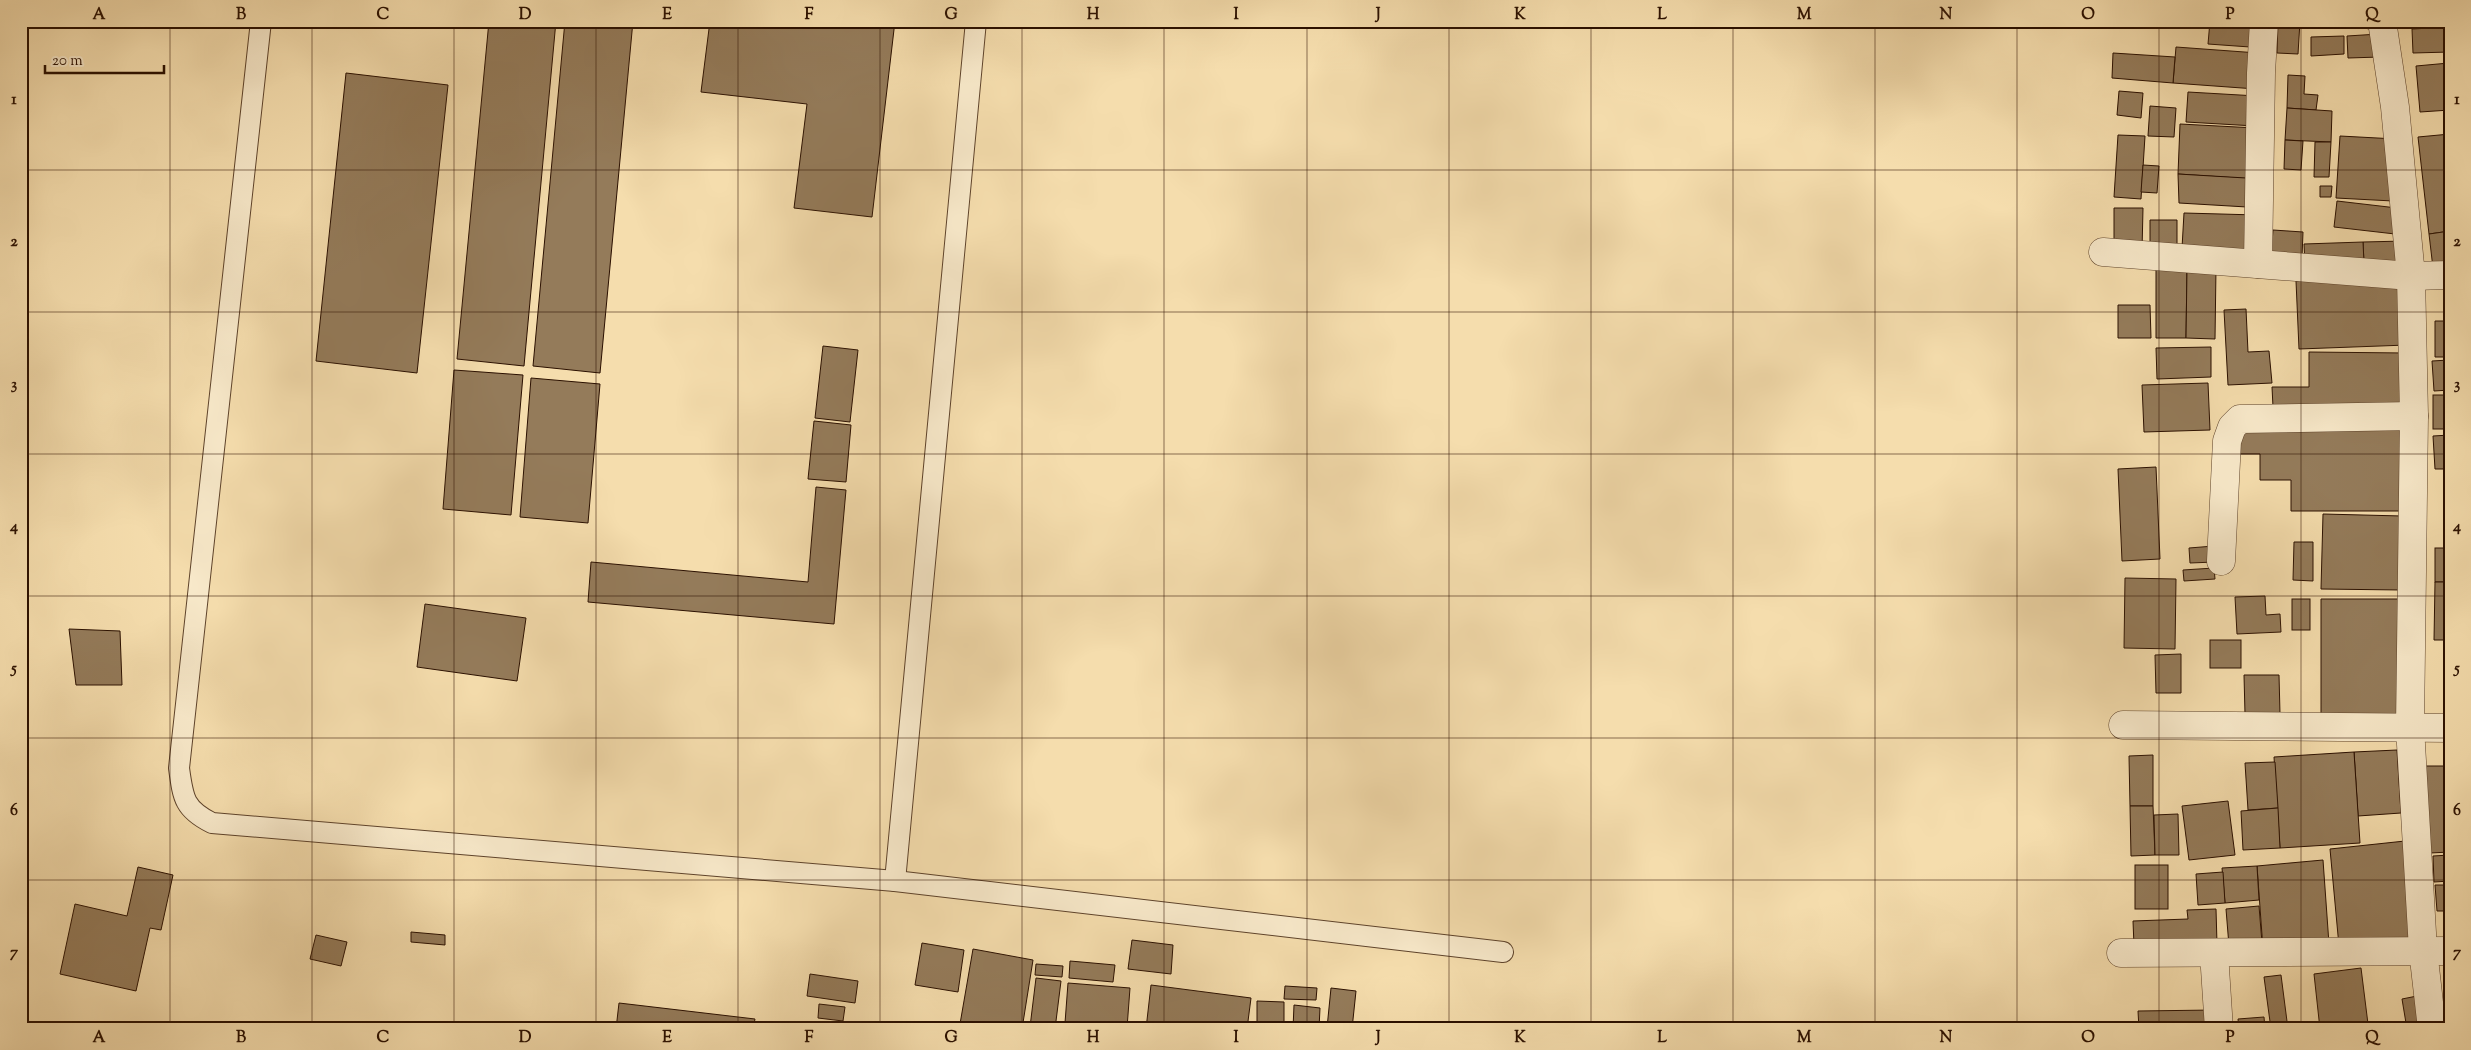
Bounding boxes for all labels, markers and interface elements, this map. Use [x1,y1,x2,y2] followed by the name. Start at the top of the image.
[93,4,106,27] text: A
[236,4,246,27] text: B
[377,4,390,27] text: C
[519,4,532,27] text: D
[662,4,672,27] text: E
[805,4,814,27] text: F
[944,4,958,27] text: G
[1087,4,1100,27] text: H
[1233,4,1239,27] text: I
[1374,4,1381,27] text: J
[1514,4,1526,27] text: K
[1657,4,1667,27] text: L
[1797,4,1812,27] text: M
[1940,4,1953,27] text: N
[2081,4,2095,27] text: O
[2225,4,2235,27] text: P
[2365,4,2381,27] text: Q
[45,42,164,74] scale bar
[52,51,83,72] text: 20 m
[11,89,17,112] text: 1
[2454,89,2460,112] text: 1
[10,231,18,254] text: 2
[2453,231,2461,254] text: 2
[11,374,18,397] text: 3
[2454,374,2461,397] text: 3
[9,516,18,539] text: 4
[2452,516,2461,539] text: 4
[9,658,17,681] text: 5
[2452,658,2460,681] text: 5
[10,800,18,823] text: 6
[2453,800,2461,823] text: 6
[10,942,19,965] text: 7
[2453,942,2462,965] text: 7
[93,1027,106,1050] text: A
[236,1027,246,1050] text: B
[377,1027,390,1050] text: C
[519,1027,532,1050] text: D
[662,1027,672,1050] text: E
[805,1027,814,1050] text: F
[944,1027,958,1050] text: G
[1087,1027,1100,1050] text: H
[1233,1027,1239,1050] text: I
[1374,1027,1381,1050] text: J
[1514,1027,1526,1050] text: K
[1657,1027,1667,1050] text: L
[1797,1027,1812,1050] text: M
[1940,1027,1953,1050] text: N
[2081,1027,2095,1050] text: O
[2225,1027,2235,1050] text: P
[2365,1027,2381,1050] text: Q

